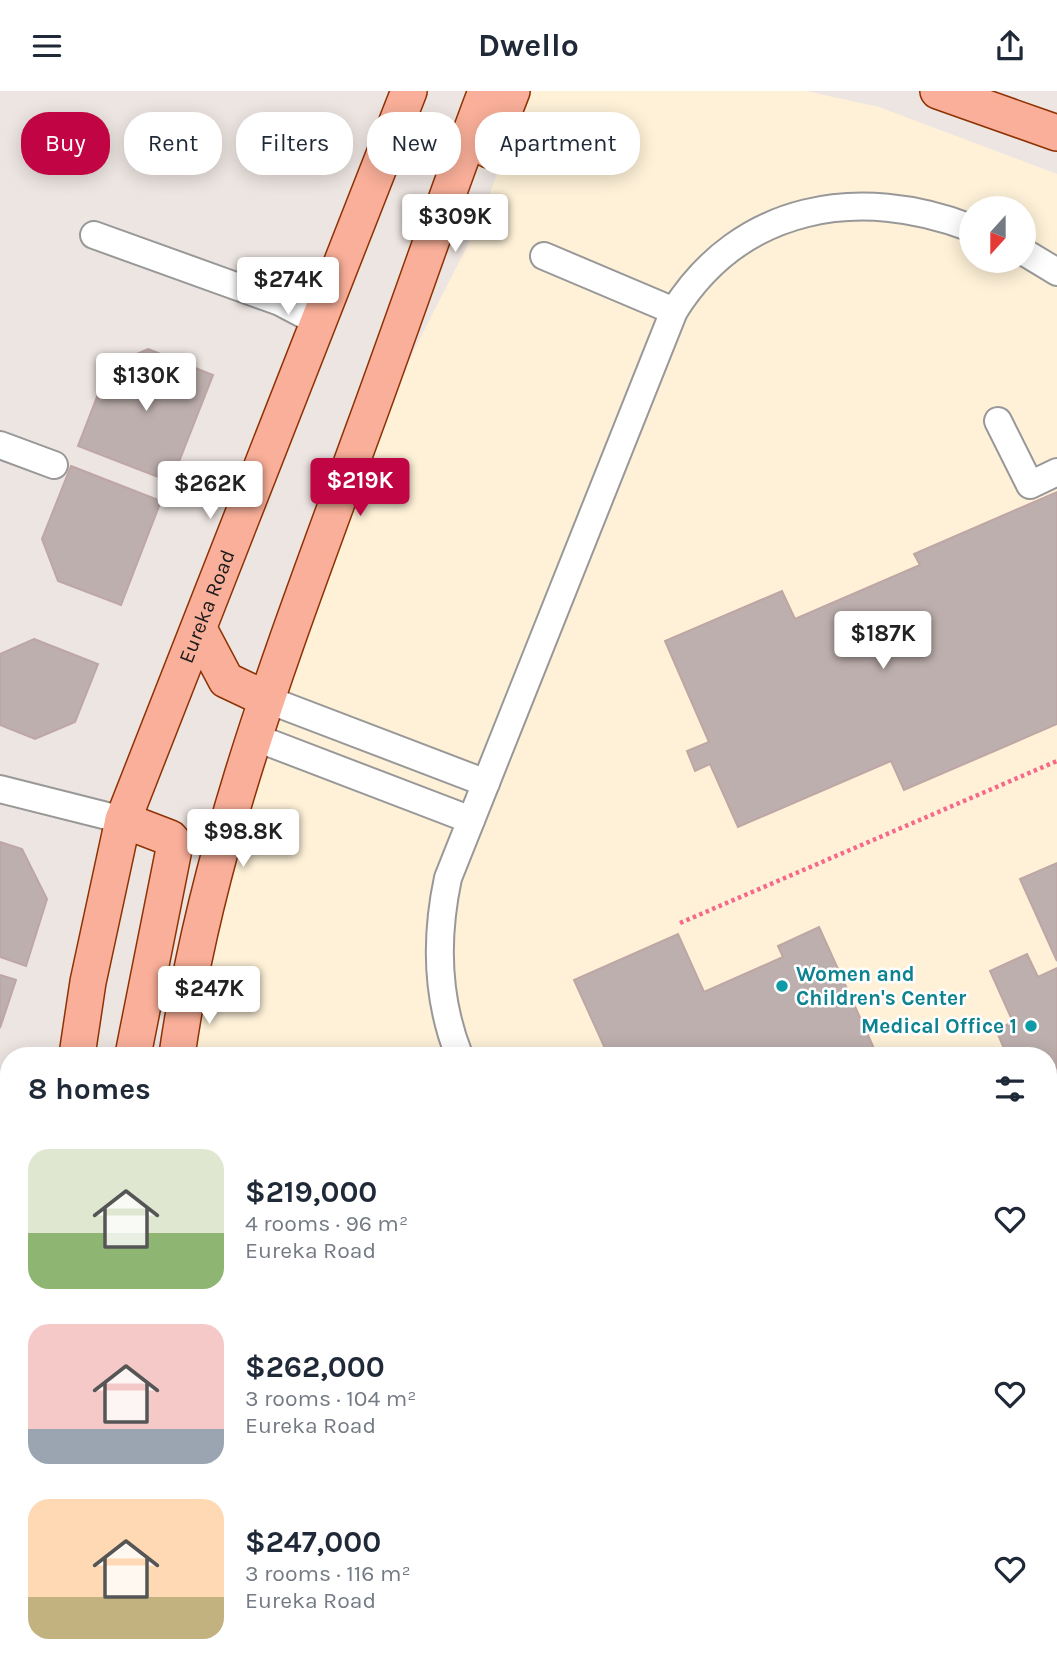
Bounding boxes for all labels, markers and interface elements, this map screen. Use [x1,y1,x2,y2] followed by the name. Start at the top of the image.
[28,27,66,65] icon: menu
[478,27,579,64] text: Dwello
[991,27,1029,65] icon: share
[21,112,110,175] chip: Buy
[124,112,222,175] chip: Rent
[236,112,353,175] chip: Filters
[367,112,461,175] chip: New
[475,112,640,175] chip: Apartment
[406,195,504,254] pin: $309K
[959,196,1036,273] north arrow
[959,196,1036,273] map controls
[418,203,492,230] text: $309K
[239,257,337,317] pin: $274K
[253,266,323,293] text: $274K
[97,353,195,413] pin: $130K
[112,362,180,389] text: $130K
[311,459,409,518] pin: $219K
[161,461,259,521] pin: $262K
[326,467,394,494] text: $219K
[174,470,246,497] text: $262K
[174,546,240,667] street label: Eureka Road
[834,611,932,671] pin: $187K
[850,620,916,647] text: $187K
[186,809,300,869] pin: $98.8K
[203,818,283,845] text: $98.8K
[796,962,967,1010] place label: Women and Children's Center
[160,967,258,1026] pin: $247K
[174,975,244,1002] text: $247K
[774,978,790,994] marker: Women and Children's Center
[861,1014,1017,1038] place label: Medical Office 1
[1023,1018,1039,1034] marker: Medical Office 1
[991,1070,1029,1108] icon: filters
[28,1071,151,1107] text: 8 homes
[245,1174,377,1210] text: $219,000
[84,1177,168,1261] icon: home
[991,1200,1029,1238] icon: heart
[245,1210,408,1237] text: 4 rooms · 96 m²
[245,1237,376,1264] text: Eureka Road
[245,1349,385,1385] text: $262,000
[84,1352,168,1436] icon: home
[991,1375,1029,1413] icon: heart
[245,1385,416,1412] text: 3 rooms · 104 m²
[245,1412,376,1439] text: Eureka Road
[245,1524,381,1560] text: $247,000
[84,1527,168,1611] icon: home
[991,1550,1029,1588] icon: heart
[245,1560,411,1587] text: 3 rooms · 116 m²
[245,1587,376,1614] text: Eureka Road

